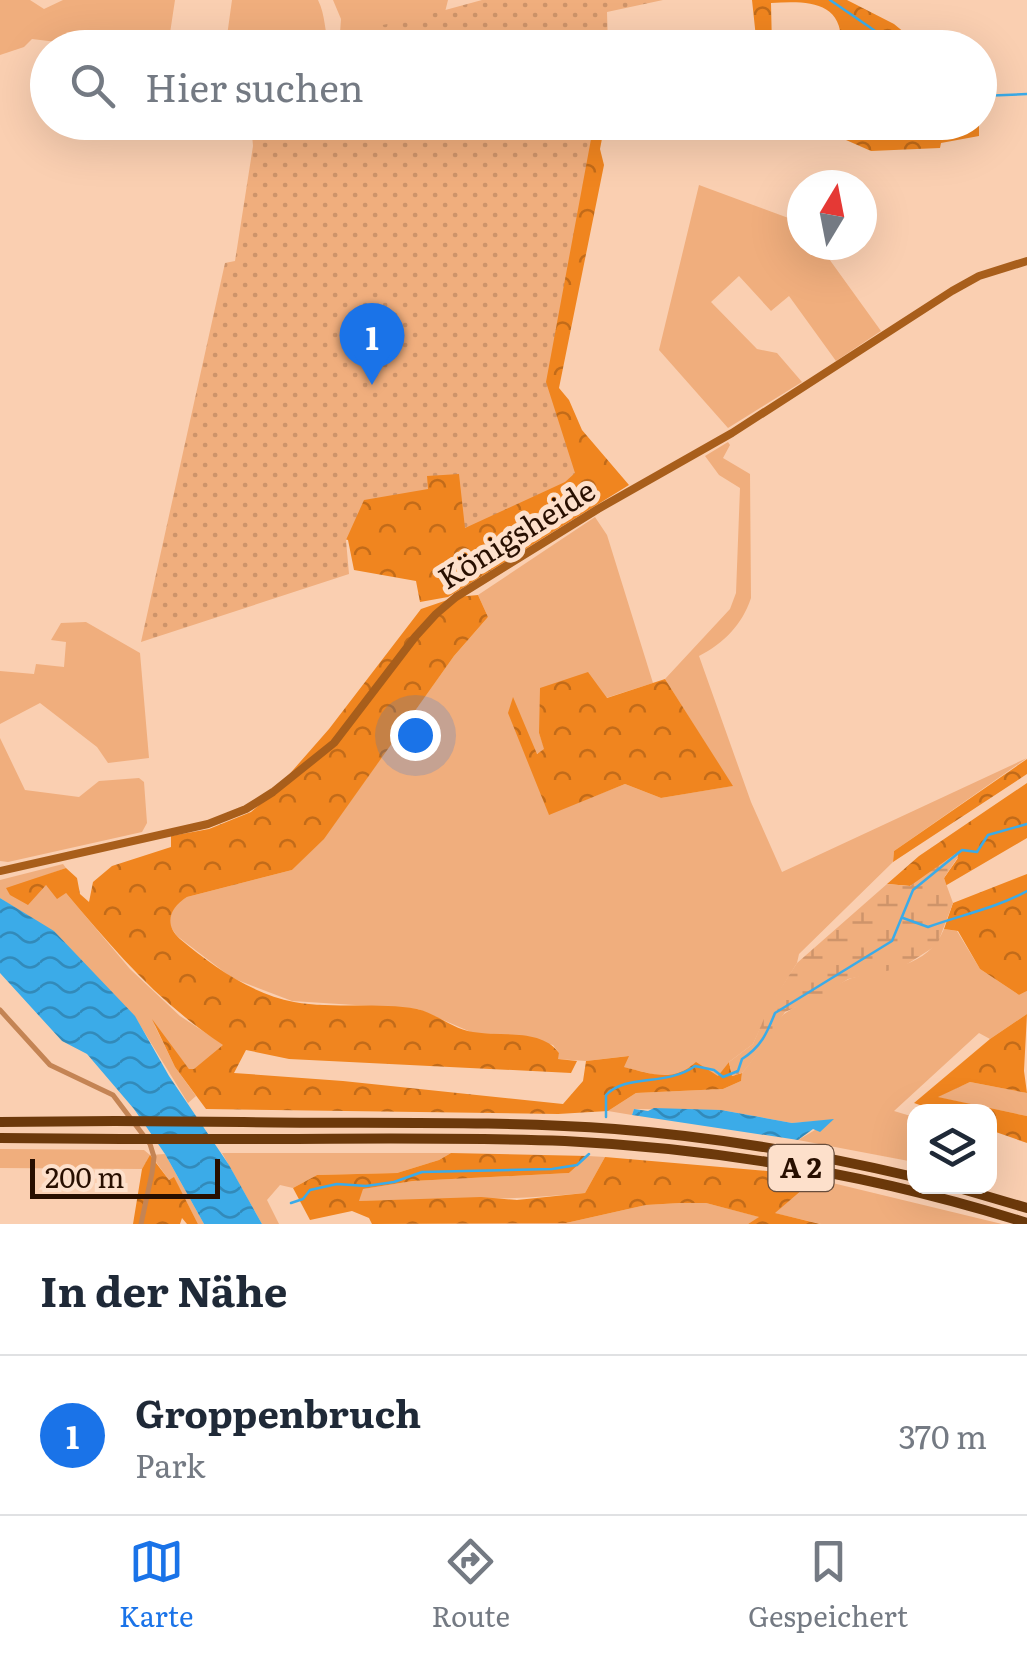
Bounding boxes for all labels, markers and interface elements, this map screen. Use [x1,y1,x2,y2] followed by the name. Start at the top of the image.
[30,30,997,140] search box
[145,57,364,114] text: Hier suchen
[65,58,120,113] icon: search
[787,170,877,260] north arrow
[340,302,404,385] pin: 1
[428,467,602,598] street label: Königsheide
[390,710,441,761] your location
[907,1104,997,1194] map controls
[907,1104,997,1194] button: layers
[768,1145,834,1191] road number: A 2
[30,1154,220,1198] scale bar
[45,1155,124,1197] text: 200 m
[40,1258,288,1320] text: In der Nähe
[135,1383,421,1440] text: Groppenbruch
[66,1411,79,1459] text: 1
[898,1411,987,1459] text: 370 m
[135,1440,205,1488] text: Park
[119,1534,194,1636] tab: Karte
[432,1534,510,1636] tab: Route
[748,1534,908,1636] tab: Gespeichert

